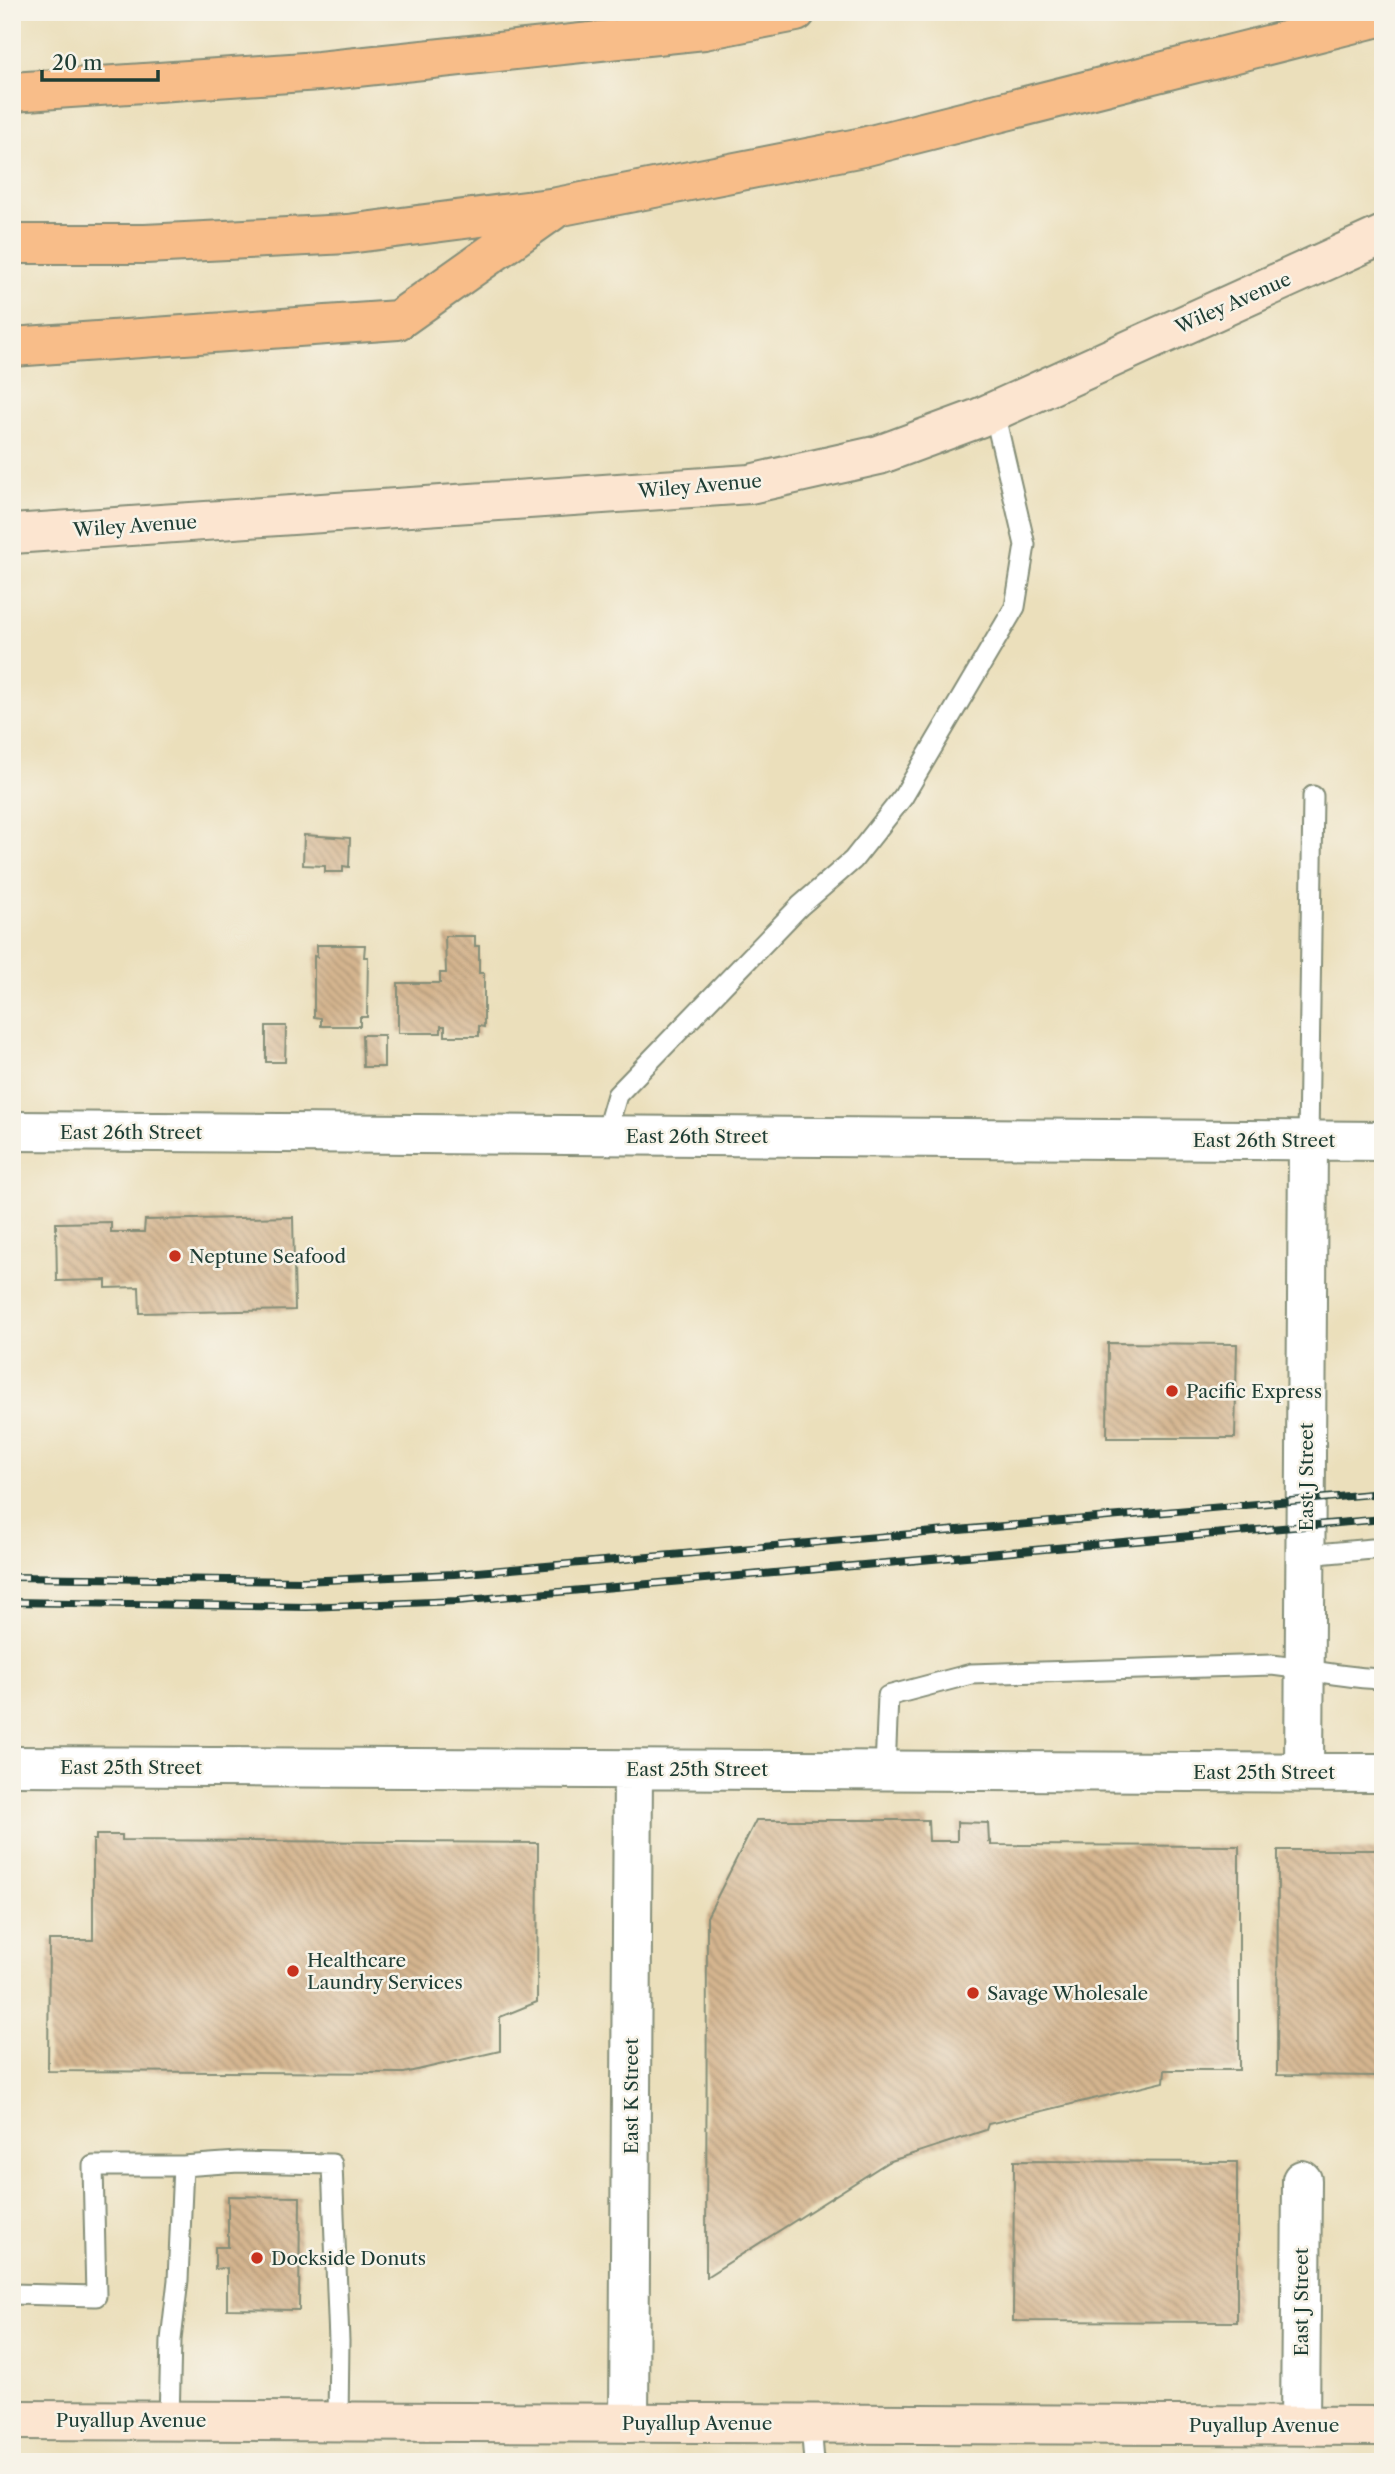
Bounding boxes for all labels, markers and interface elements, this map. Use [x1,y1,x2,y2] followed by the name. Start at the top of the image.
[42,38,158,82] scale bar
[52,50,103,75] text: 20 m
[1171,267,1294,339] street label: Wiley Avenue
[636,469,763,503] street label: Wiley Avenue
[71,510,198,542] street label: Wiley Avenue
[60,1121,203,1144] street label: East 26th Street
[626,1125,769,1148] street label: East 26th Street
[1193,1129,1336,1152] street label: East 26th Street
[189,1245,346,1268] place label: Neptune Seafood
[167,1248,183,1264] marker: Neptune Seafood
[1186,1380,1322,1403] place label: Pacific Express
[1164,1383,1180,1399] marker: Pacific Express
[1295,1422,1318,1531] street label: East J Street
[60,1756,202,1779] street label: East 25th Street
[626,1758,768,1781] street label: East 25th Street
[1193,1761,1335,1784] street label: East 25th Street
[307,1949,463,1994] place label: Healthcare Laundry Services
[285,1963,301,1979] marker: Healthcare Laundry Services
[987,1982,1148,2005] place label: Savage Wholesale
[965,1985,981,2001] marker: Savage Wholesale
[620,2038,643,2154] street label: East K Street
[271,2247,426,2270] place label: Dockside Donuts
[1290,2247,1313,2356] street label: East J Street
[249,2250,265,2266] marker: Dockside Donuts
[56,2409,206,2432] street label: Puyallup Avenue
[622,2412,772,2435] street label: Puyallup Avenue
[1189,2414,1339,2437] street label: Puyallup Avenue

